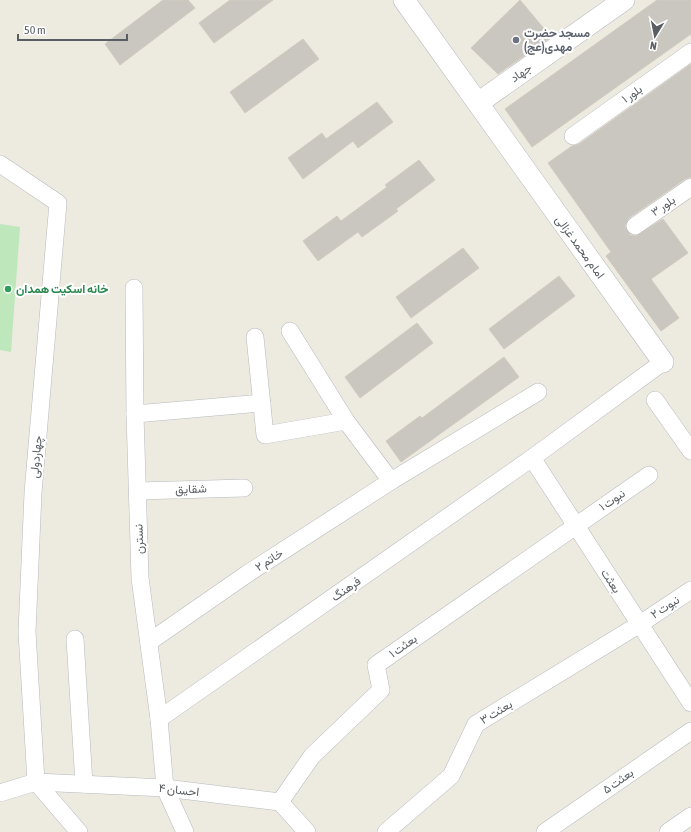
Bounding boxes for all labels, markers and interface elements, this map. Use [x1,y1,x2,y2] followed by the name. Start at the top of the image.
[18,16,127,42] scale bar
[635,16,675,56] north arrow
[24,23,46,37] text: 50 m
[524,26,590,55] place label: مسجد حضرت مهدی(عج)
[511,35,521,45] marker: مسجد حضرت مهدی(عج)
[649,39,658,52] text: N
[508,61,535,86] street label: جهاد
[619,82,646,107] street label: بلور ۱
[648,193,678,220] street label: بلور ۳
[552,213,608,282] street label: امام محمد غزالی
[16,282,108,296] place label: خانه اسكيت همدان
[3,284,13,294] marker: خانه اسكيت همدان
[27,435,46,479] street label: چهاردولی
[175,481,207,498] street label: شقایق
[596,486,628,515] street label: نبوت ۱
[131,524,148,554] street label: نسترن
[252,546,286,575] street label: خاتم ۲
[598,566,624,596] street label: بعثت
[329,574,364,605] street label: فرهنگ
[648,593,683,622] street label: نبوت ۲
[386,631,420,661] street label: بعثت ۱
[477,697,515,727] street label: بعثت ۳
[600,765,636,797] street label: بعثت ۵
[158,781,200,799] street label: احسان ۴

